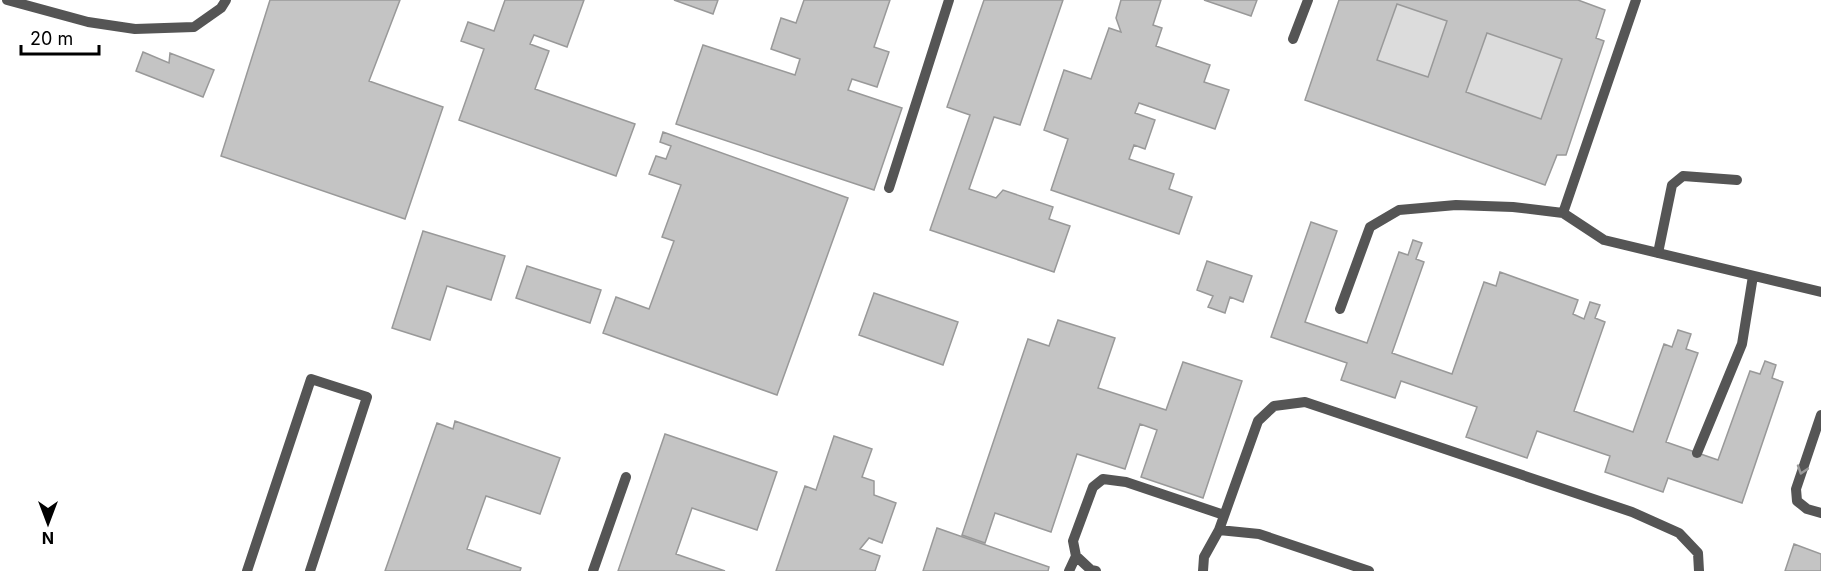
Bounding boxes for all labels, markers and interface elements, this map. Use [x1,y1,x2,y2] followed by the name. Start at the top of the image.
[21,18,99,56] scale bar
[30,28,73,49] text: 20 m
[1797,464,1810,475] one-way arrow
[18,493,78,553] north arrow
[42,528,54,548] text: N

